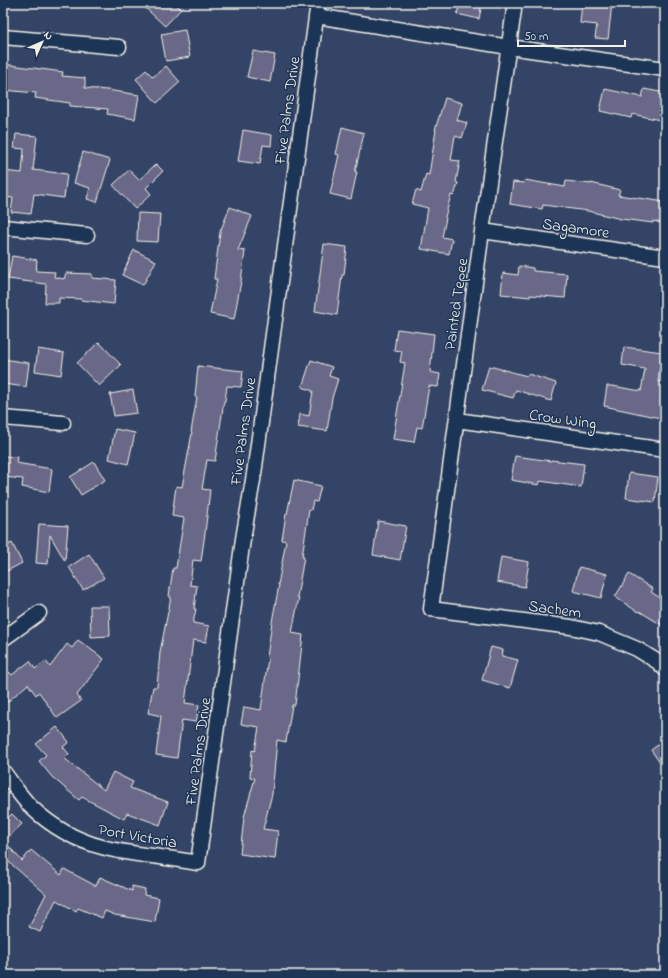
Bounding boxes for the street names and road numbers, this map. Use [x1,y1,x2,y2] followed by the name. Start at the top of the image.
[268,54,308,167] street label: Five Palms Drive
[541,212,612,246] street label: Sagamore
[439,256,475,352] street label: Painted Tepee
[224,375,264,488] street label: Five Palms Drive
[528,403,598,437] street label: Crow Wing
[527,594,583,626] street label: Sachem
[179,695,219,808] street label: Five Palms Drive
[96,818,179,856] street label: Port Victoria

